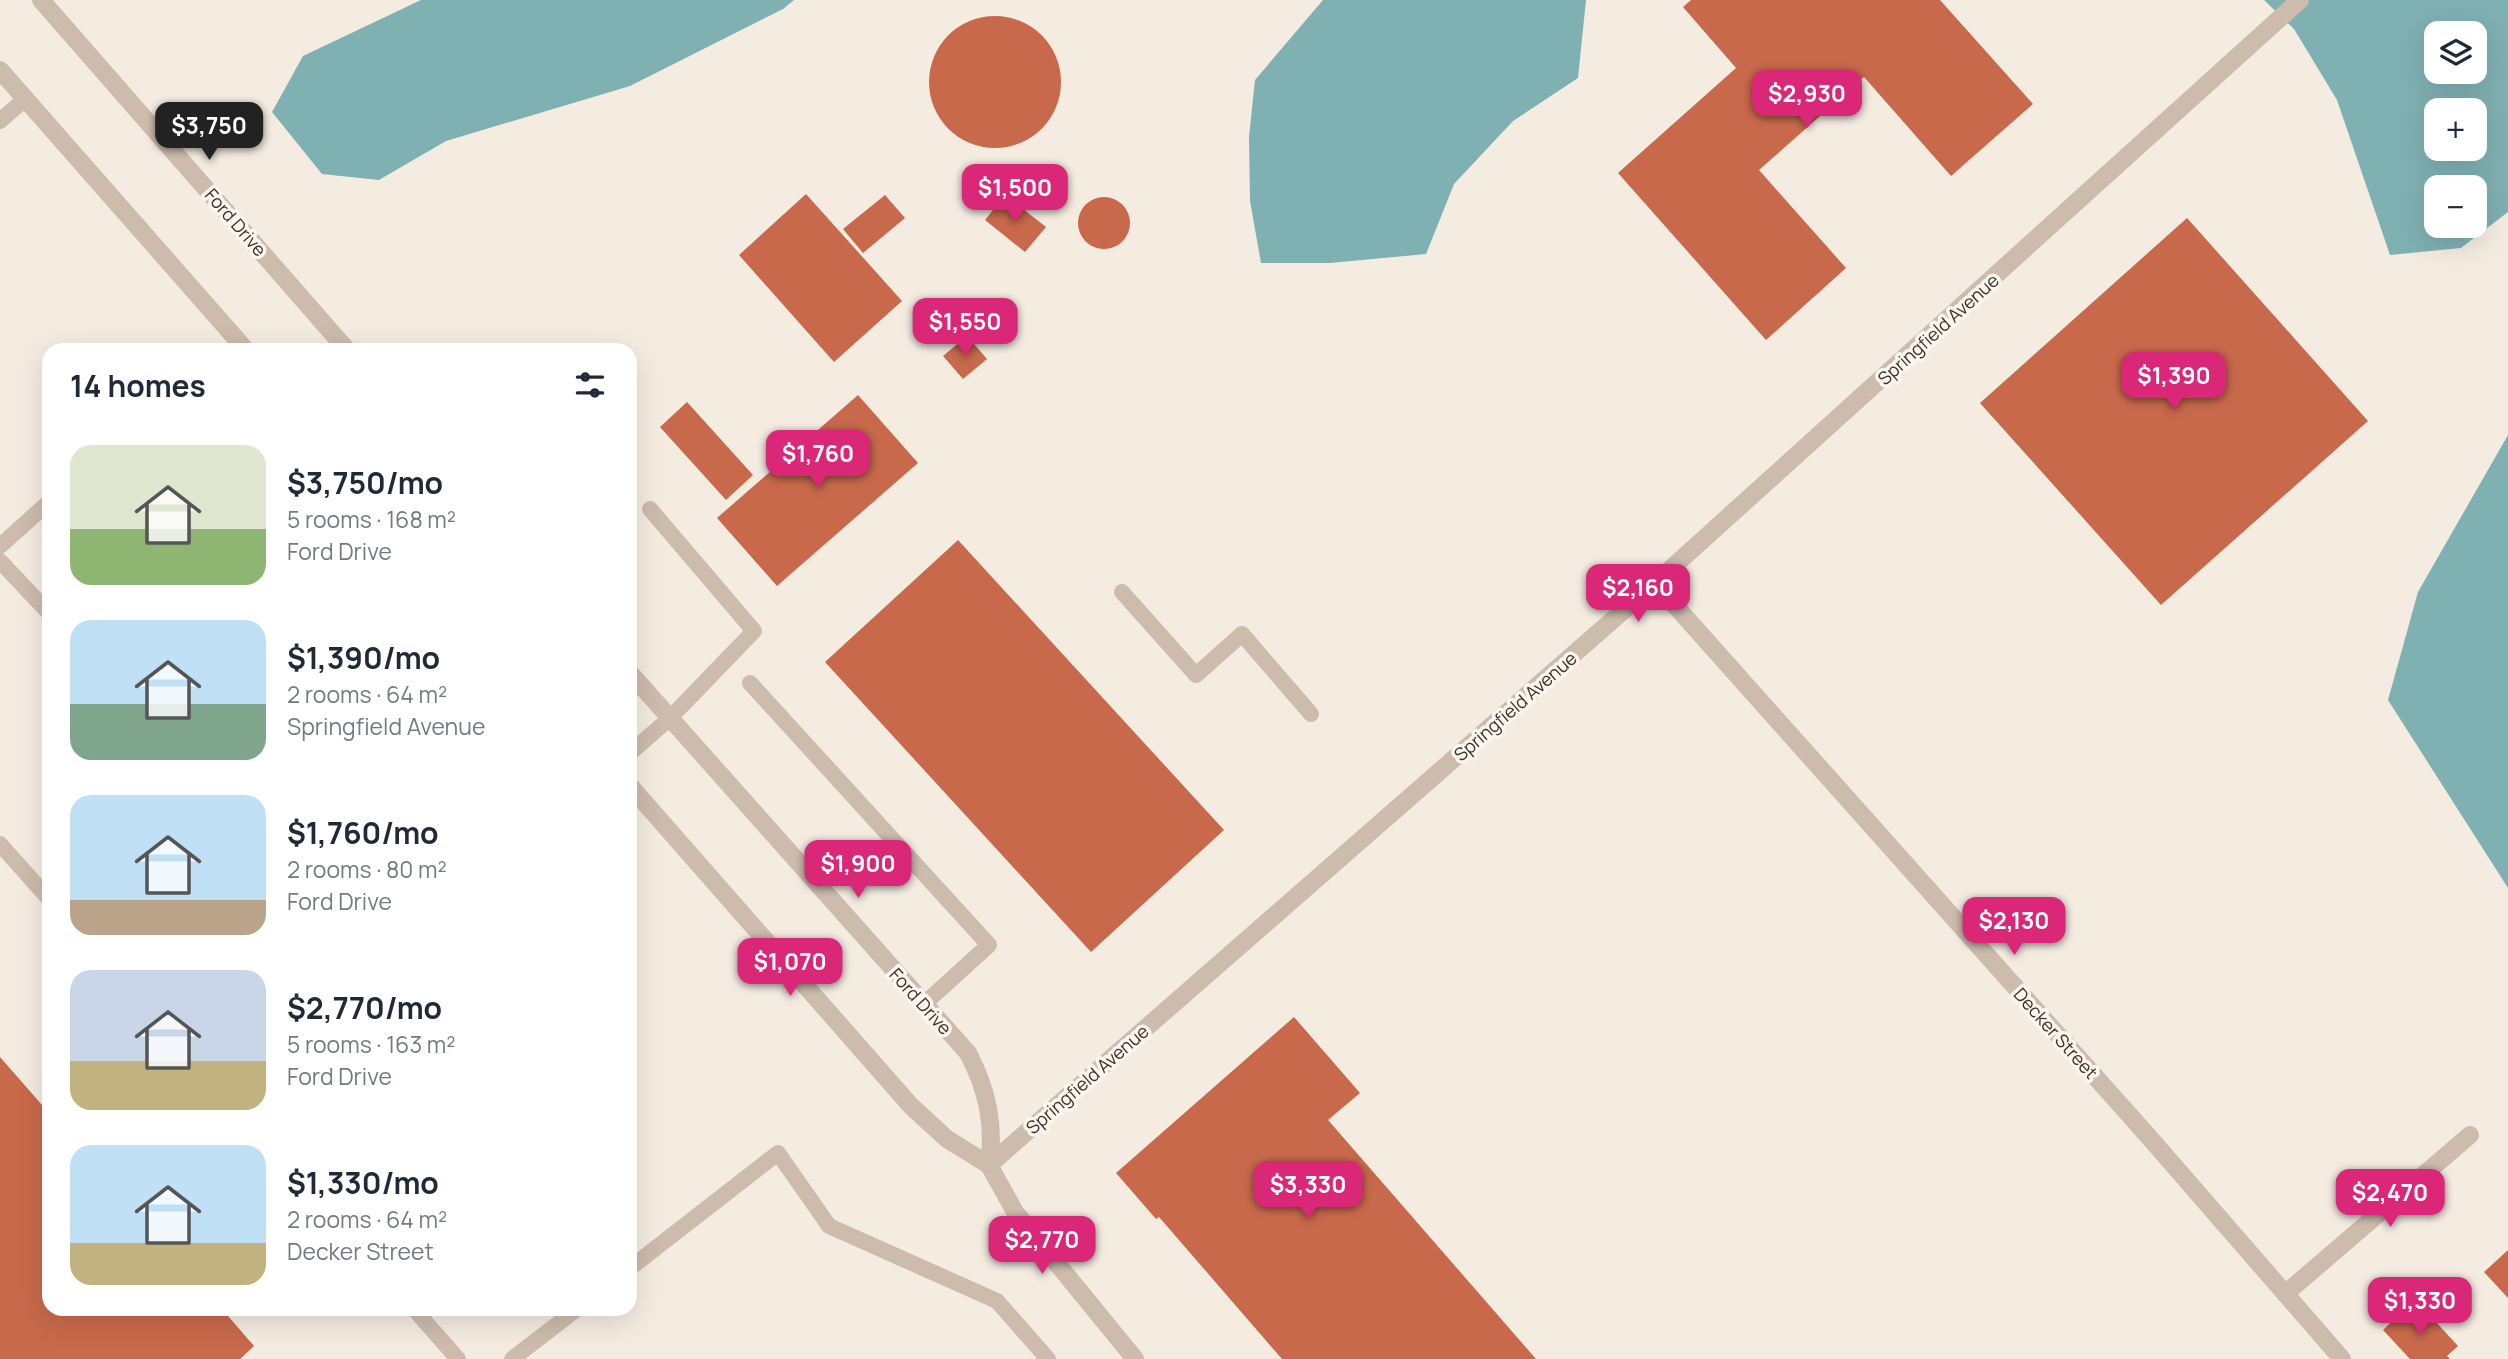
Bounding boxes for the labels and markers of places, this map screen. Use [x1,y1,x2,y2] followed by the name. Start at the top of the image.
[1750,71,1864,130] pin: $2,930
[152,102,266,162] pin: $3,750
[958,164,1072,224] pin: $1,500
[908,298,1022,358] pin: $1,550
[2117,352,2231,412] pin: $1,390
[761,430,875,490] pin: $1,760
[1581,564,1695,624] pin: $2,160
[801,841,915,900] pin: $1,900
[1957,898,2071,957] pin: $2,130
[733,939,847,998] pin: $1,070
[1251,1162,1365,1221] pin: $3,330
[2333,1170,2447,1229] pin: $2,470
[985,1216,1099,1276] pin: $2,770
[2363,1278,2477,1337] pin: $1,330

